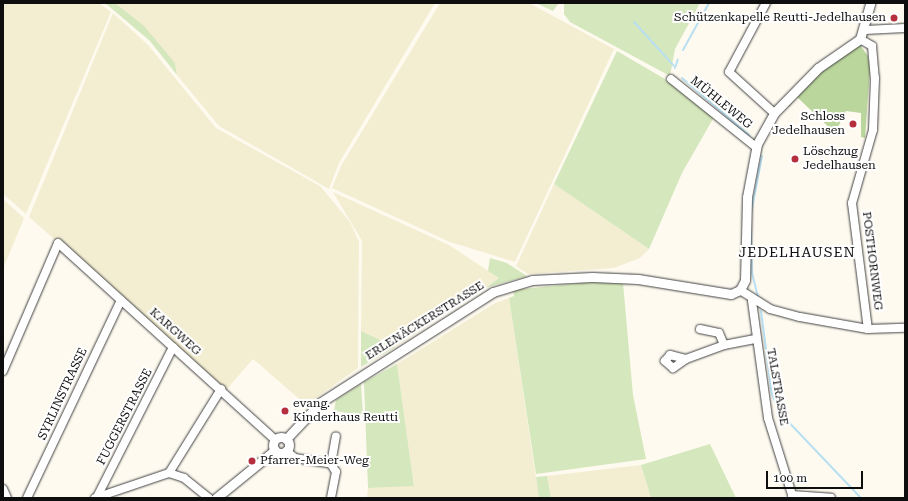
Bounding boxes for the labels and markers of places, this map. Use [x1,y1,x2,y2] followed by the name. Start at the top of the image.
[674,11,886,25] place label: Schützenkapelle Reutti-Jedelhausen
[889,13,899,23] marker: Schützenkapelle Reutti-Jedelhausen
[772,110,845,138] place label: Schloss Jedelhausen
[848,119,858,129] marker: Schloss Jedelhausen
[803,145,876,173] place label: Löschzug Jedelhausen
[790,154,800,164] marker: Löschzug Jedelhausen
[293,397,398,425] place label: evang. Kinderhaus Reutti
[280,406,290,416] marker: evang. Kinderhaus Reutti
[260,454,369,468] place label: Pfarrer-Meier-Weg
[247,456,257,466] marker: Pfarrer-Meier-Weg

